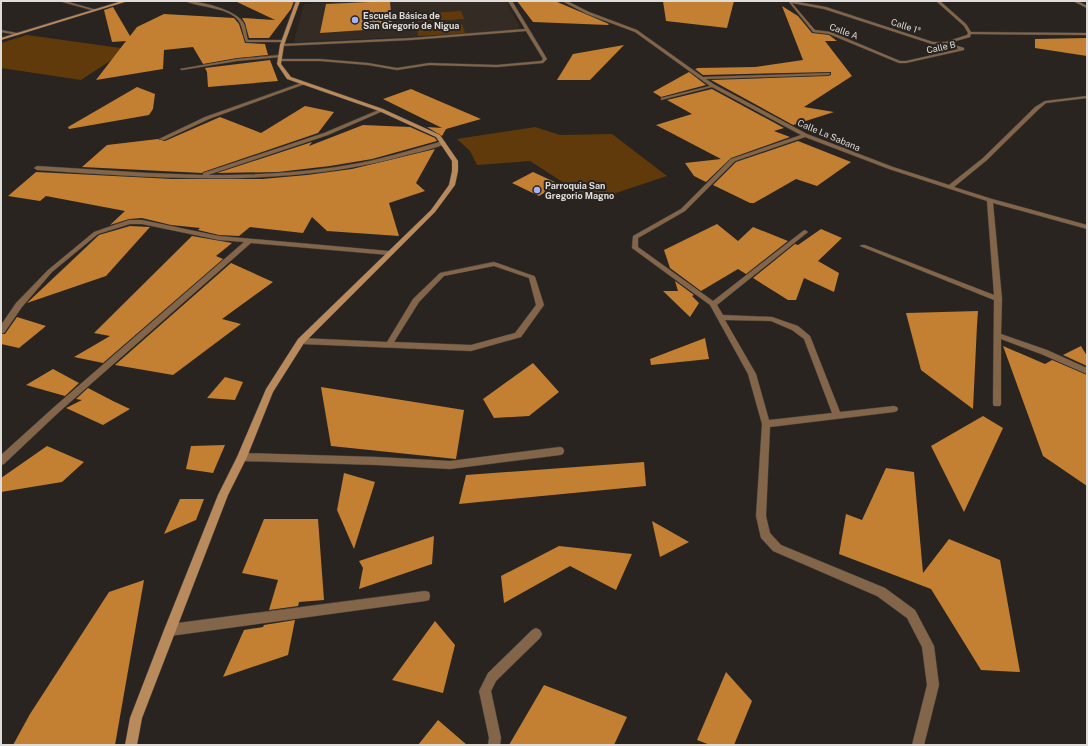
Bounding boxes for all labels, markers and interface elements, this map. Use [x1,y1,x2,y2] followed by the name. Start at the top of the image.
[363,10,459,31] place label: Escuela Básica de San Gregorio de Nigua
[350,15,360,25] marker: Escuela Básica de San Gregorio de Nigua
[890,16,923,36] street label: Calle 1ª
[828,21,860,41] street label: Calle A
[925,39,957,55] street label: Calle B
[796,117,862,153] street label: Calle La Sabana
[545,180,614,201] place label: Parroquia San Gregorio Magno
[532,185,542,195] marker: Parroquia San Gregorio Magno

